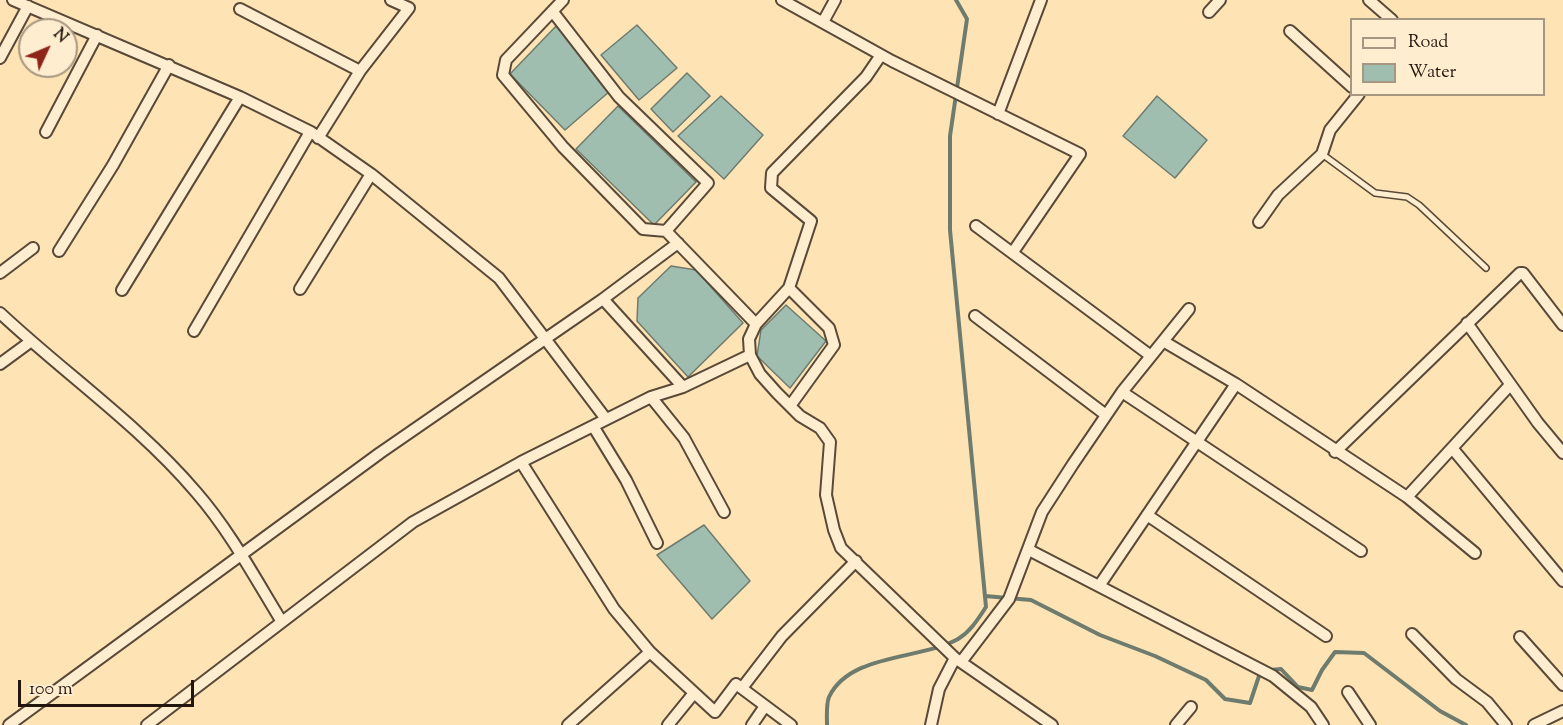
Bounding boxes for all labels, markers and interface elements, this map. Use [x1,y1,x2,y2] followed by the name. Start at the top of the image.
[18,18,78,78] north arrow
[1350,18,1545,96] legend
[47,24,73,49] text: N
[1408,30,1448,56] text: Road
[1408,60,1456,86] text: Water
[21,668,196,706] scale bar
[29,677,73,703] text: 100 m

